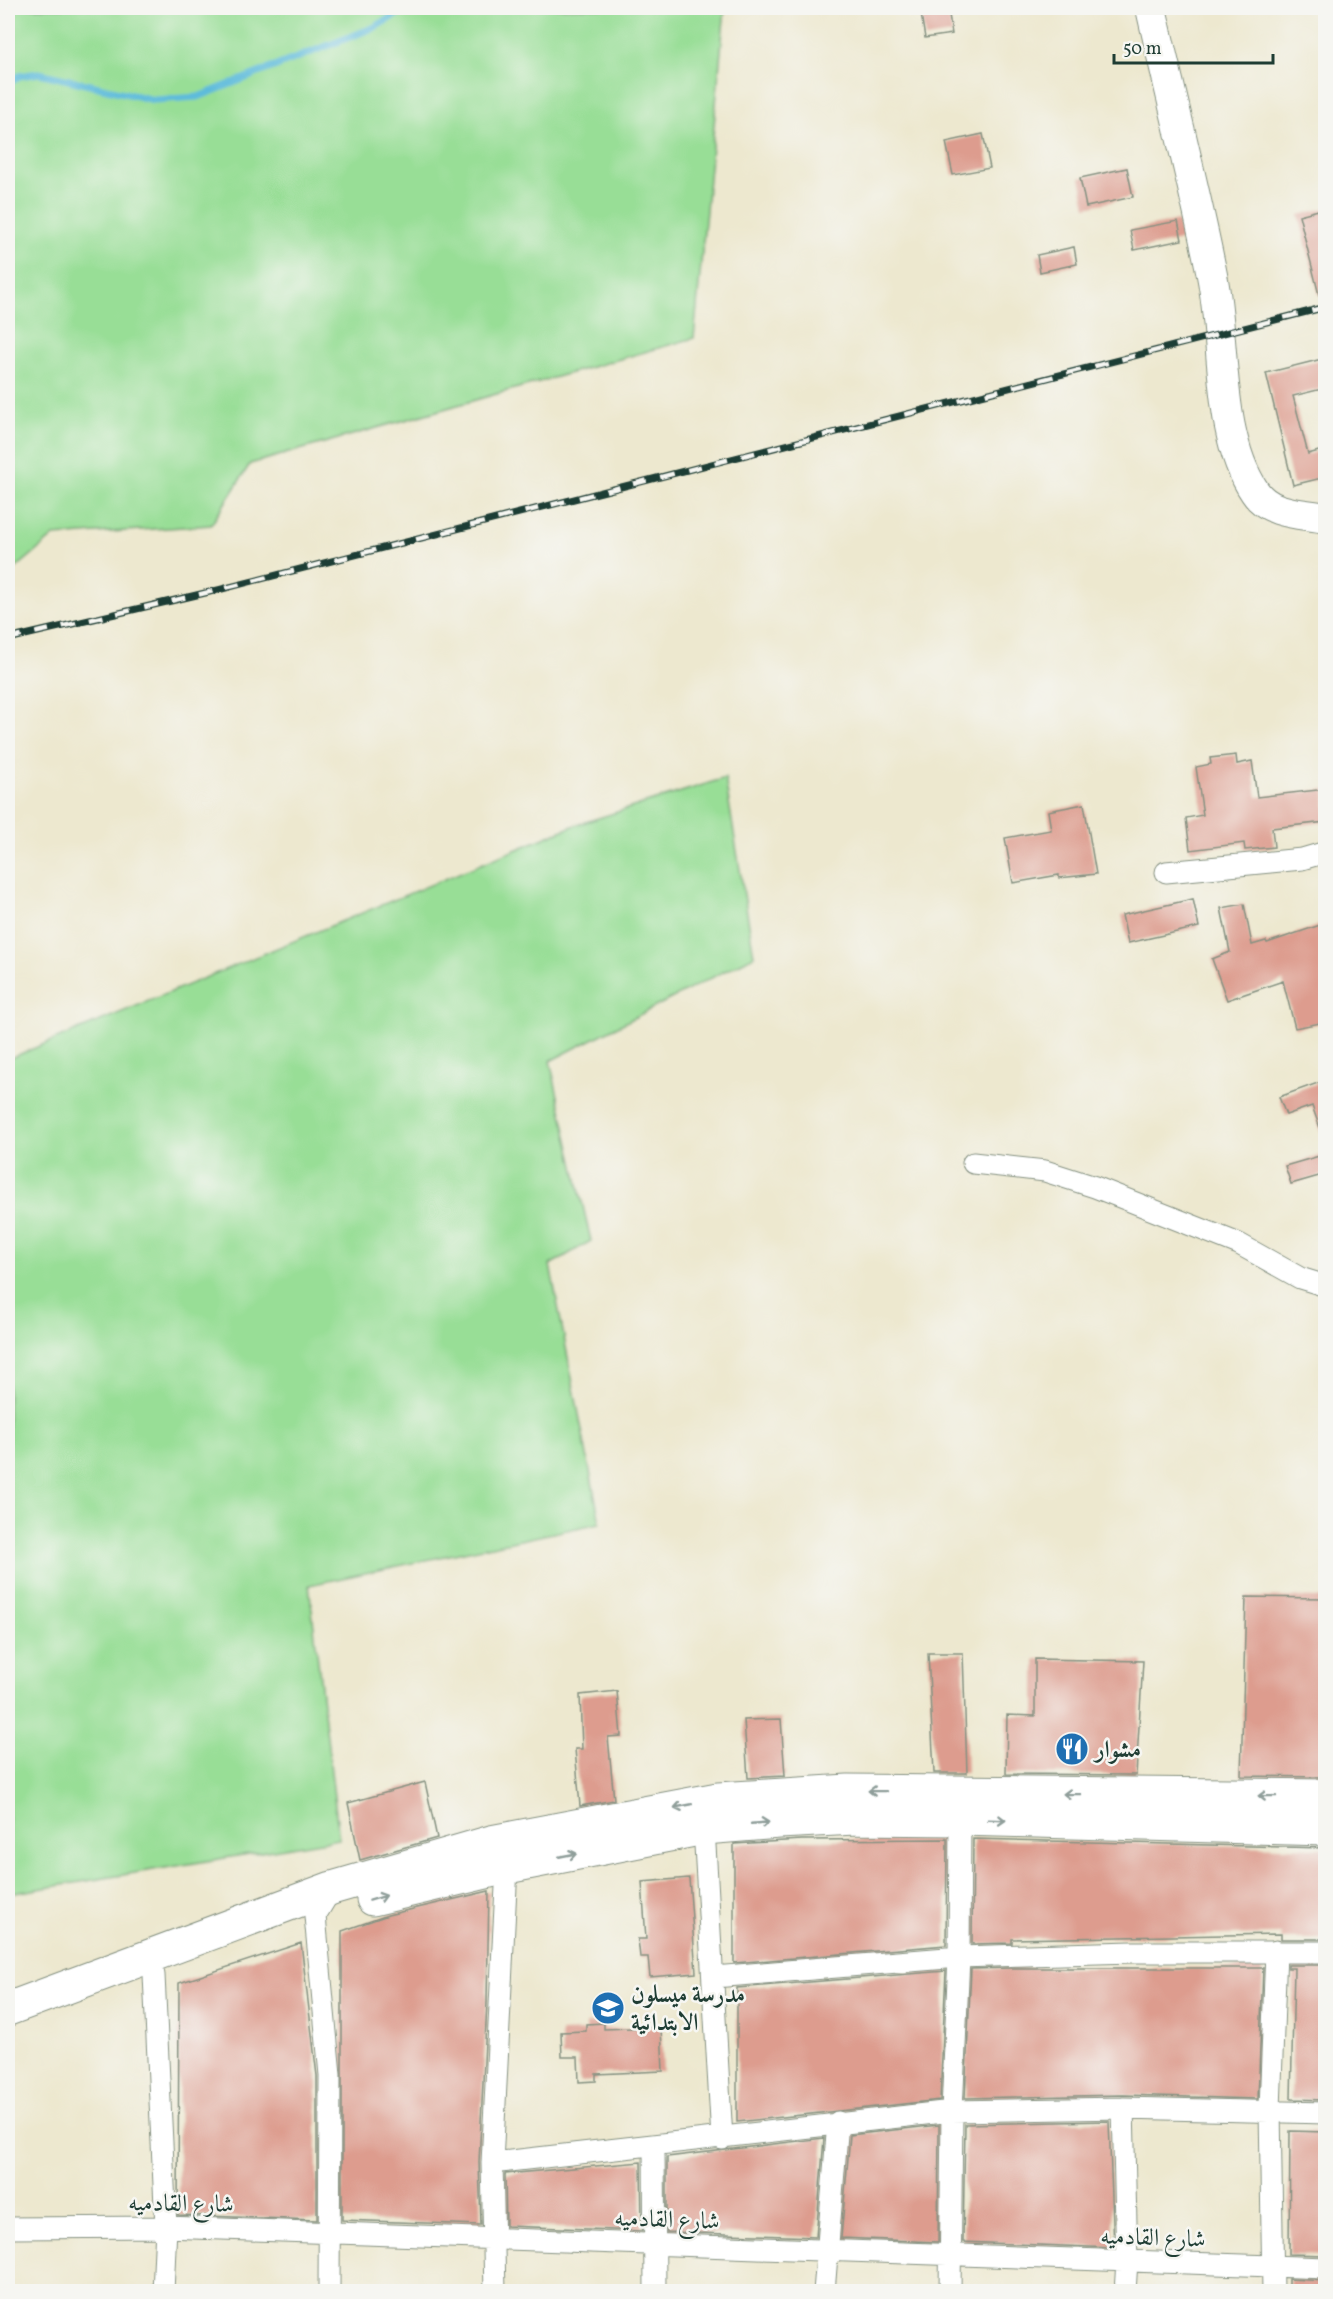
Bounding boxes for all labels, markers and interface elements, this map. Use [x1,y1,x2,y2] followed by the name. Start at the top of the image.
[1114,27,1273,65] scale bar
[1123,37,1162,62] text: 50 m
[1054,1731,1090,1767] restaurant icon: مشوار
[1092,1734,1141,1768] place label: مشوار
[868,1785,888,1797] one-way arrow
[1063,1788,1083,1800] one-way arrow
[1258,1790,1278,1802] one-way arrow
[674,1801,693,1812] one-way arrow
[987,1814,1007,1826] one-way arrow
[750,1817,770,1828] one-way arrow
[558,1849,577,1860] one-way arrow
[368,1892,387,1903] one-way arrow
[631,1979,745,2041] place label: مدرسة ميسلون الابتدائية
[590,1990,626,2026] school or university icon: مدرسة ميسلون الابتدائية
[128,2187,234,2224] street label: شارع القادميه
[614,2202,720,2241] street label: شارع القادميه
[1100,2220,1206,2259] street label: شارع القادميه

